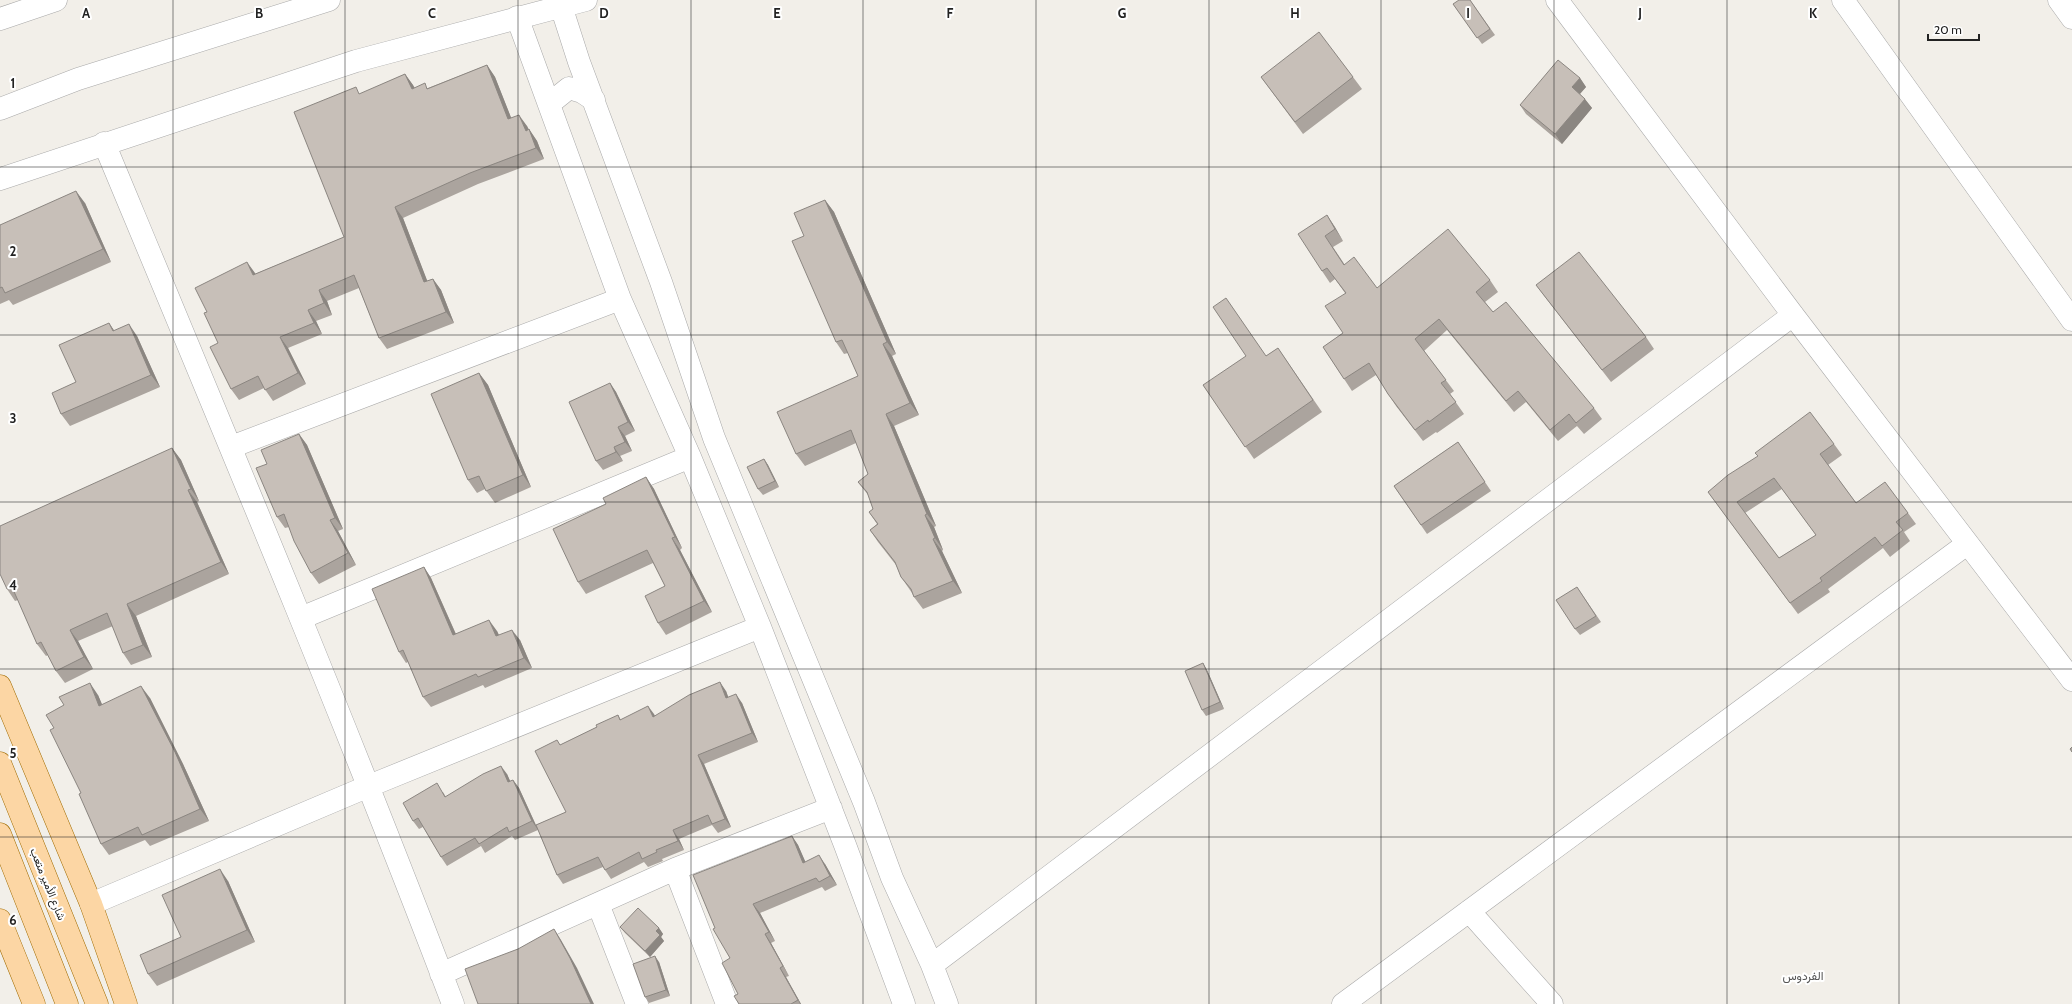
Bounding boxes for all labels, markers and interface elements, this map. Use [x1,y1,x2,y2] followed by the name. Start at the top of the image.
[82,5,91,21] text: A
[255,5,263,21] text: B
[428,5,436,21] text: C
[599,5,609,21] text: D
[773,5,781,21] text: E
[947,5,954,21] text: F
[1118,5,1127,21] text: G
[1290,5,1300,21] text: H
[1466,5,1470,21] text: I
[1637,5,1642,21] text: J
[1809,5,1818,21] text: K
[1928,16,1979,42] scale bar
[1934,22,1962,37] text: 20 m
[11,75,15,91] text: 1
[10,243,17,259] text: 2
[9,410,17,426] text: 3
[9,577,17,593] text: 4
[10,745,17,761] text: 5
[26,846,69,923] street label: شارع الأمير متعب
[9,912,17,928] text: 6
[1782,968,1824,984] district label: الفردوس

